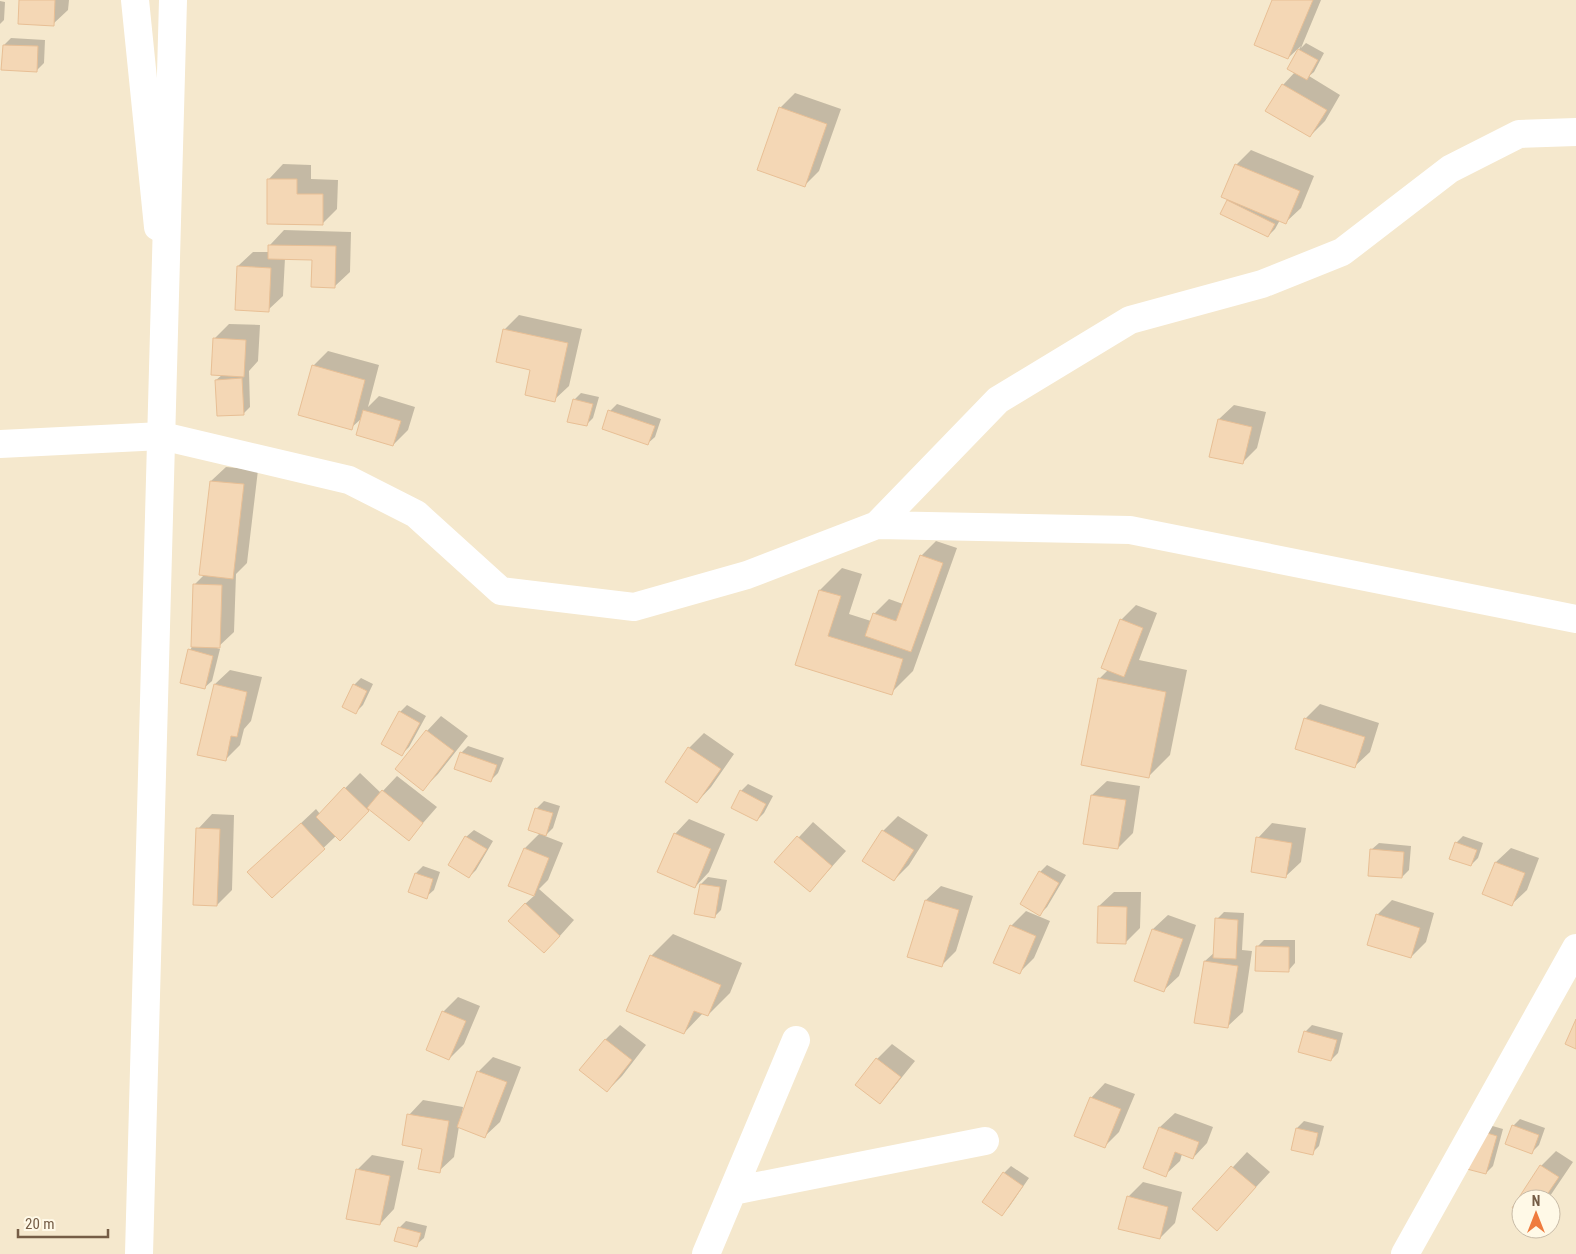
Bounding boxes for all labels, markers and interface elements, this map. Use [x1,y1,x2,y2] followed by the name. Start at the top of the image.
[1511,1189,1561,1239] north arrow
[1532,1193,1540,1209] text: N
[18,1206,108,1238] scale bar
[25,1215,55,1233] text: 20 m

